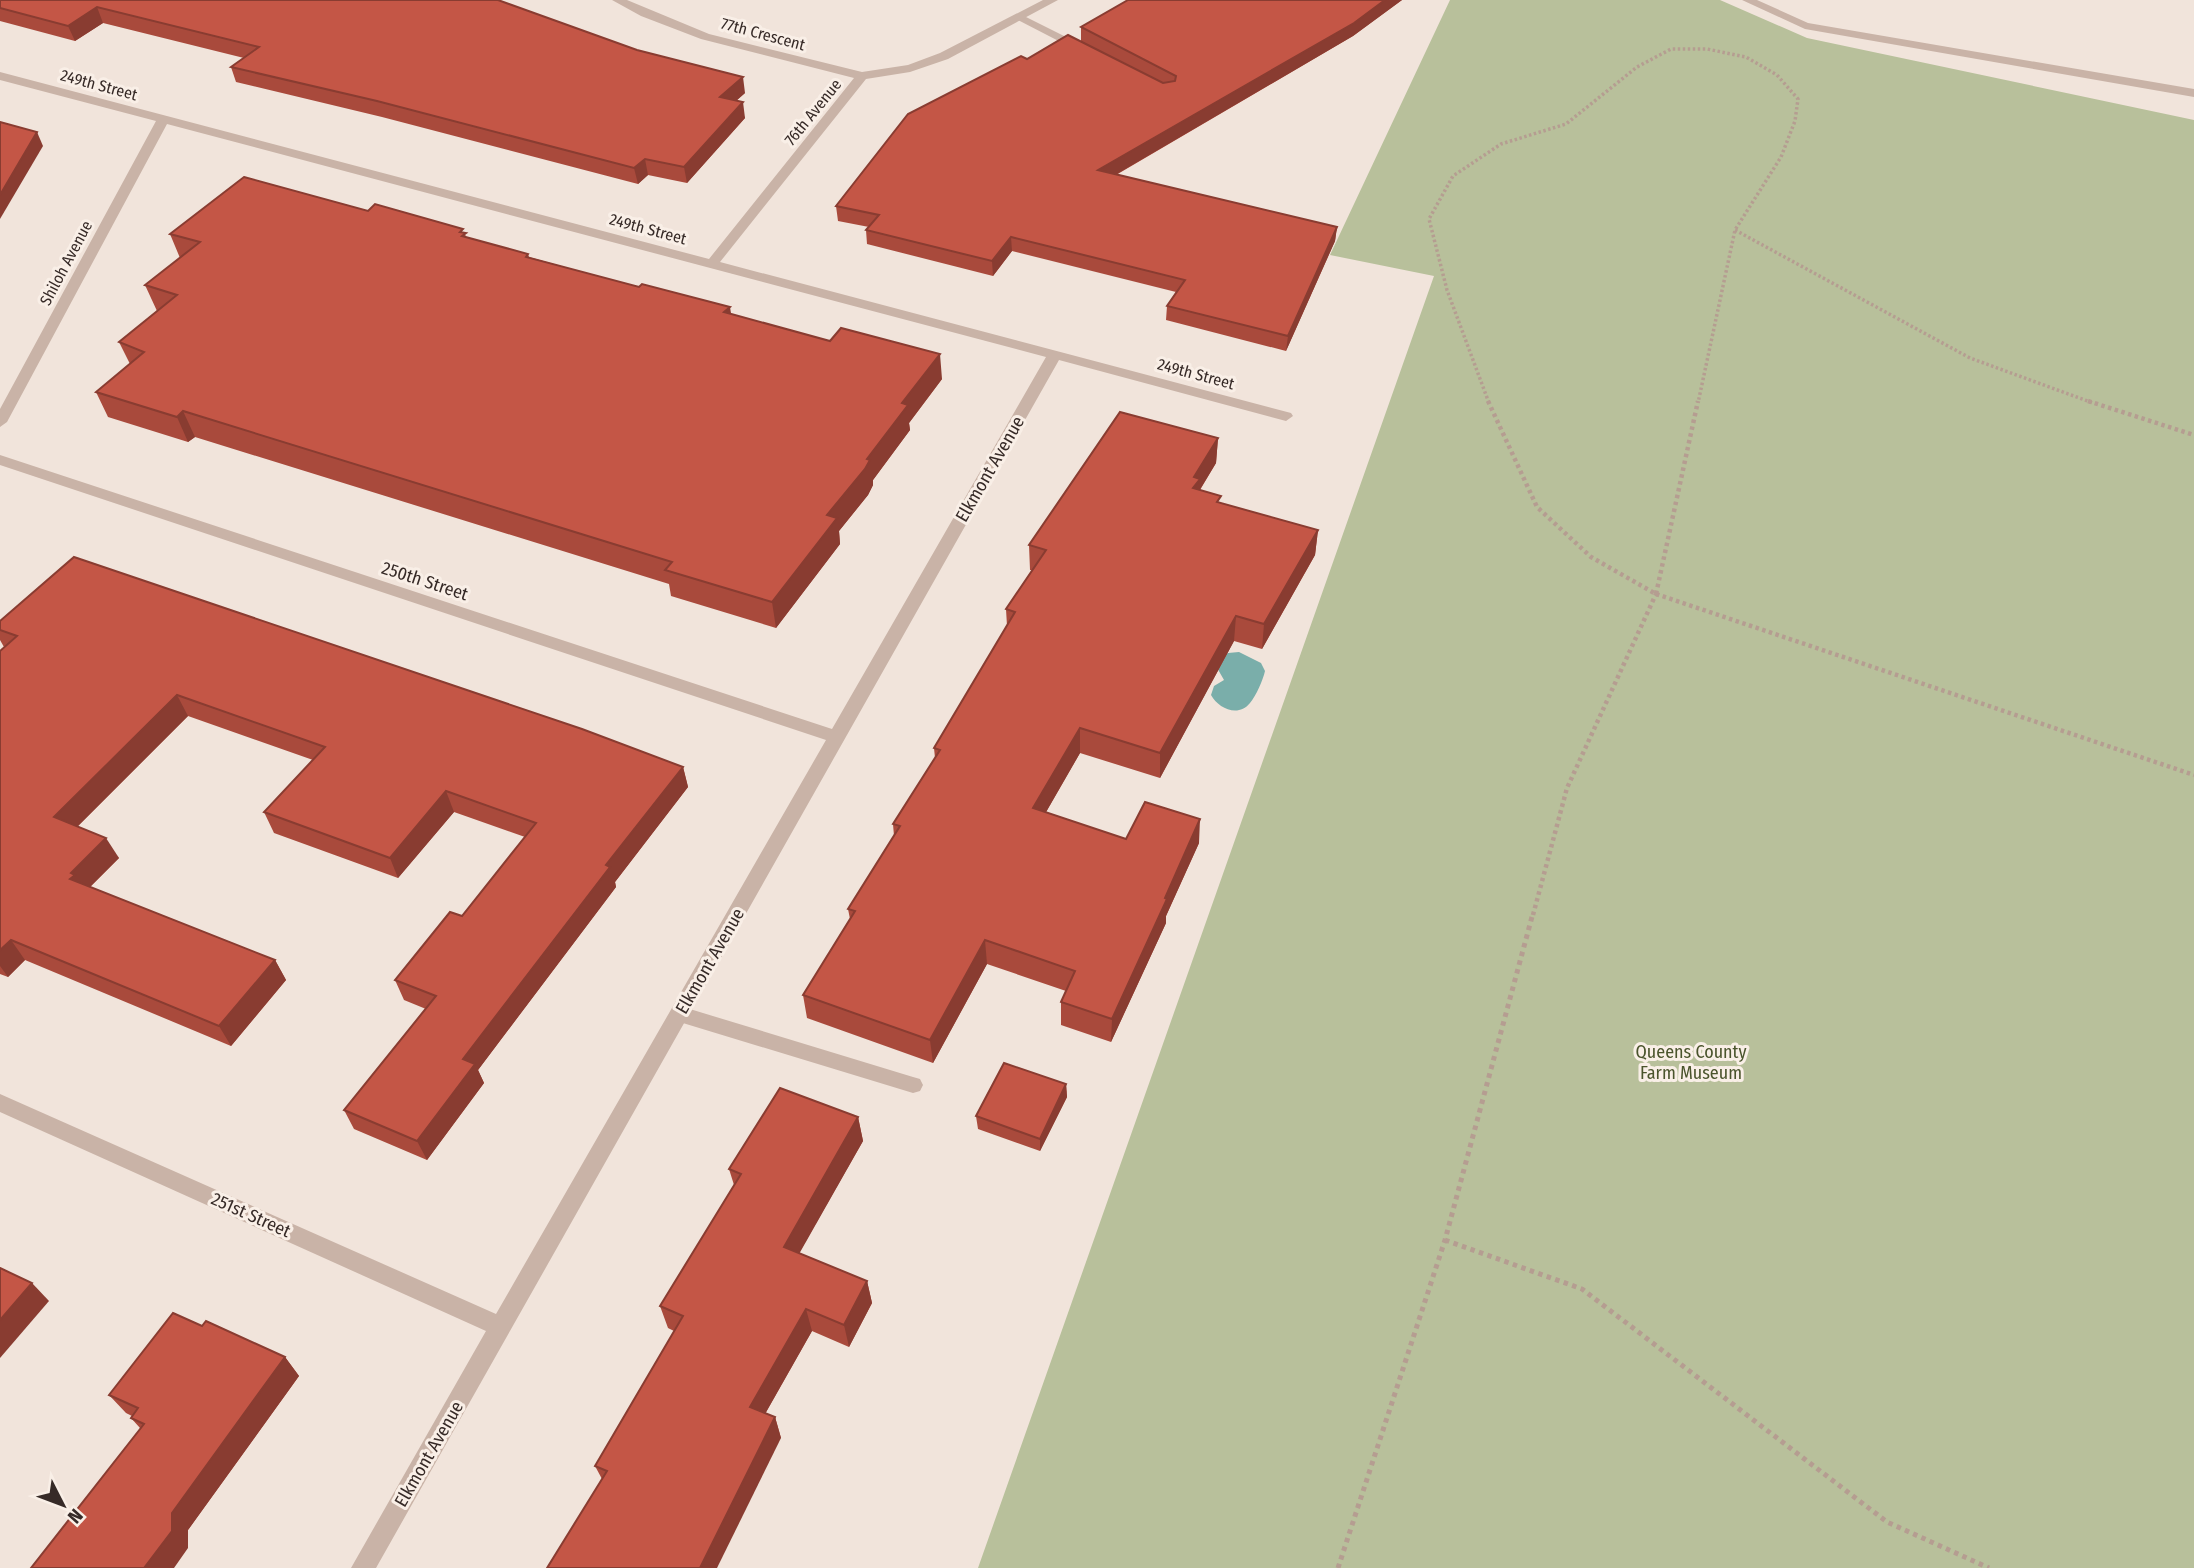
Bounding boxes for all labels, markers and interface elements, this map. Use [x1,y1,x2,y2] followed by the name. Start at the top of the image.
[719,14,808,55] street label: 77th Crescent
[59,66,140,105] street label: 249th Street
[781,75,845,149] street label: 76th Avenue
[608,210,689,249] street label: 249th Street
[36,217,96,309] street label: Shiloh Avenue
[1156,355,1237,394] street label: 249th Street
[951,412,1029,526] street label: Elkmont Avenue
[379,557,471,605] street label: 250th Street
[671,904,749,1018] street label: Elkmont Avenue
[1636,1041,1746,1084] park label: Queens County Farm Museum
[208,1188,294,1242] street label: 251st Street
[390,1397,468,1511] street label: Elkmont Avenue
[28,1470,98,1540] north arrow
[63,1504,88,1528] text: N

